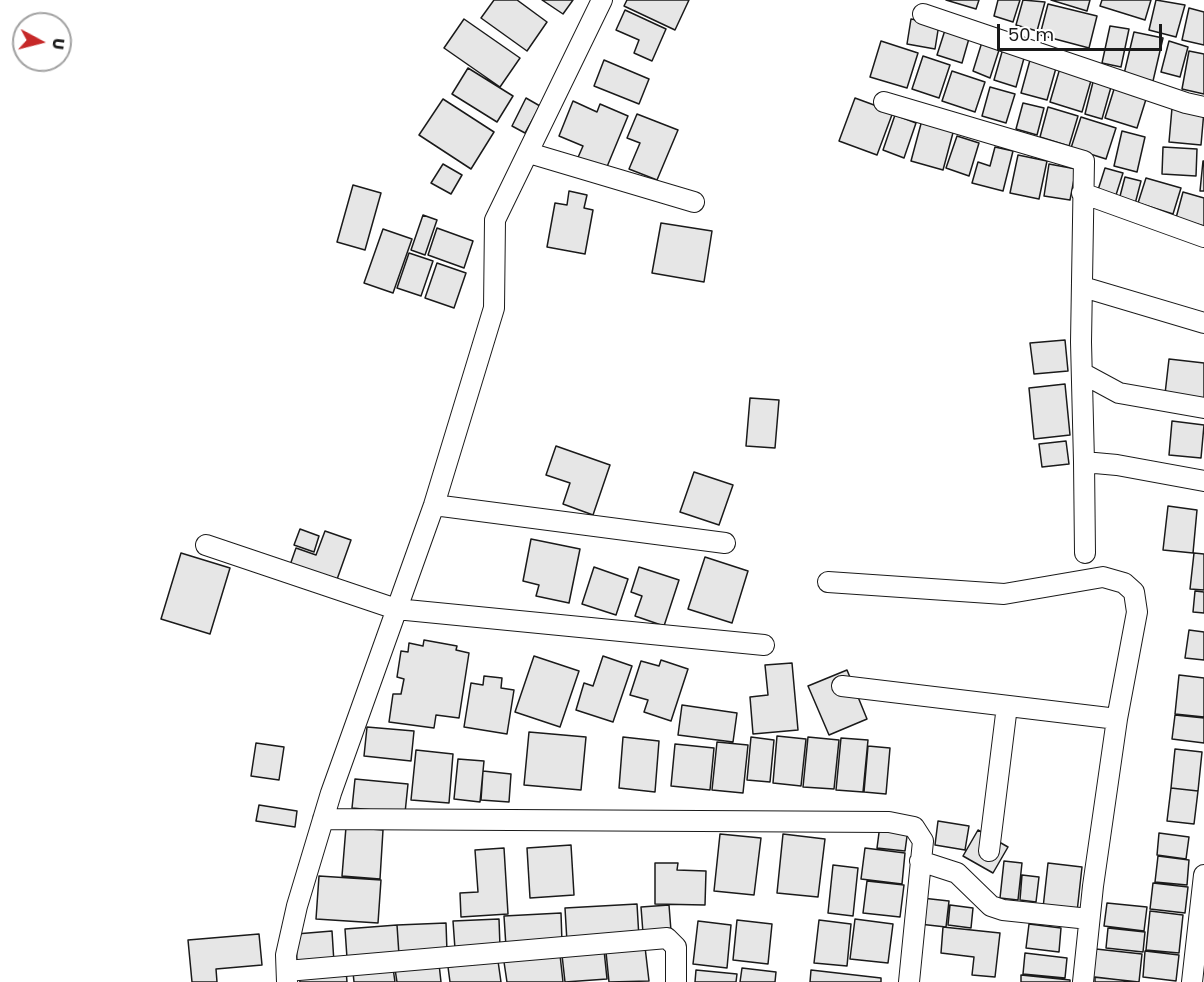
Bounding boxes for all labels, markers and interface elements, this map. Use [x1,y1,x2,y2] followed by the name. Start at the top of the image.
[12,12,72,72] north arrow
[1000,12,1165,50] scale bar
[1008,22,1054,47] text: 50 m
[46,37,70,51] text: U

